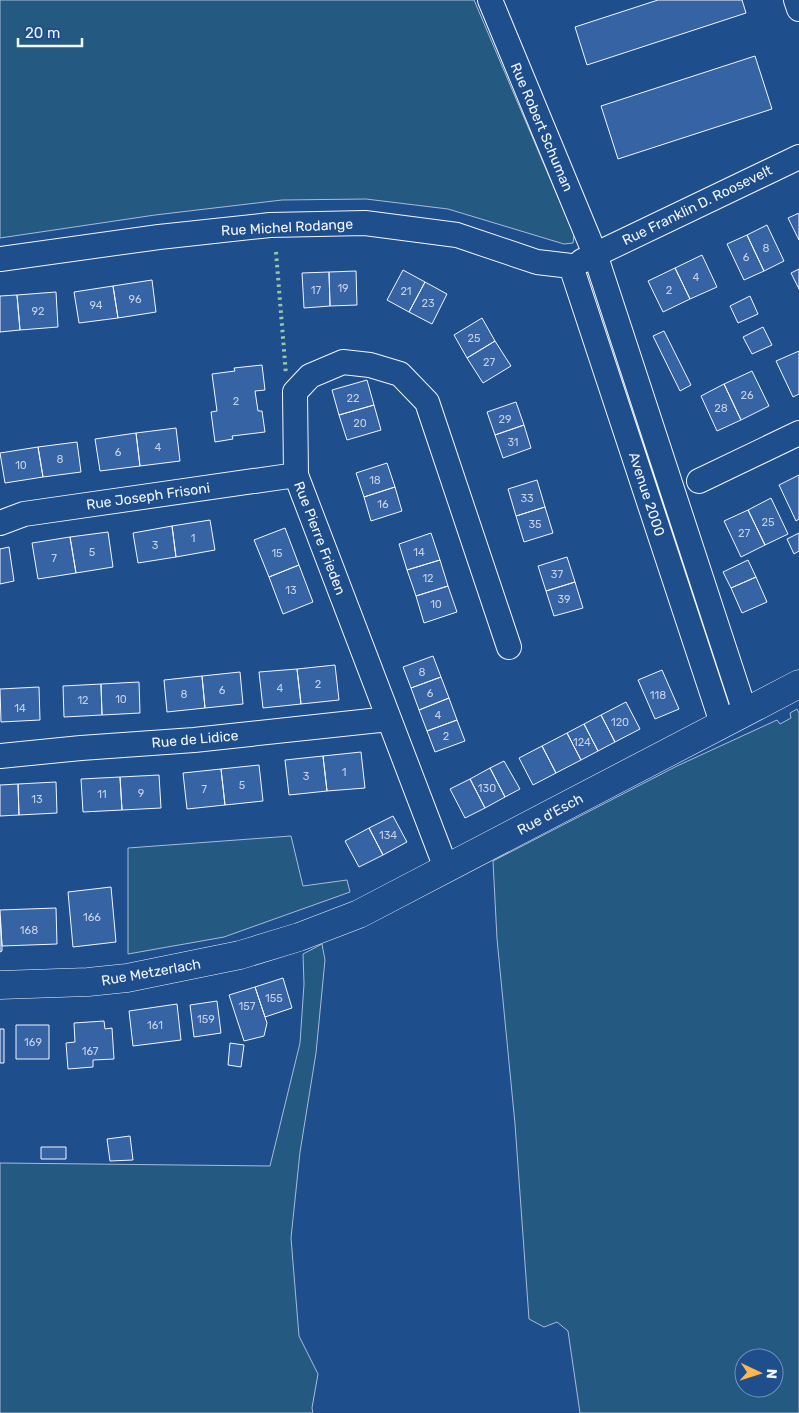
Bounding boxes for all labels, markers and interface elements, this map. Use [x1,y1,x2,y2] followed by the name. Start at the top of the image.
[18,15,81,47] scale bar
[25,24,60,42] text: 20 m
[507,60,576,194] street label: Rue Robert Schuman
[619,161,775,249] street label: Rue Franklin D. Roosevelt
[221,216,354,239] street label: Rue Michel Rodange
[763,242,770,255] house number: 8
[743,251,750,264] house number: 6
[693,271,700,284] house number: 4
[337,282,349,295] house number: 19
[311,284,322,297] house number: 17
[666,284,672,297] house number: 2
[400,285,412,298] house number: 21
[128,293,142,306] house number: 96
[421,297,435,310] house number: 23
[89,299,103,312] house number: 94
[32,305,44,318] house number: 92
[468,332,481,345] house number: 25
[483,356,495,369] house number: 27
[740,389,754,402] house number: 26
[347,392,359,405] house number: 22
[233,395,239,408] house number: 2
[714,402,728,415] house number: 28
[499,413,511,426] house number: 29
[353,417,367,430] house number: 20
[507,436,519,449] house number: 31
[155,441,162,454] house number: 4
[115,446,122,459] house number: 6
[625,450,668,538] street label: Avenue 2000
[57,453,64,466] house number: 8
[15,459,27,472] house number: 10
[369,474,381,487] house number: 18
[85,479,211,514] street label: Rue Joseph Frisoni
[290,479,349,597] street label: Rue Pierre Frieden
[520,492,534,505] house number: 33
[377,498,389,511] house number: 16
[762,516,775,529] house number: 25
[528,518,542,531] house number: 35
[738,527,750,540] house number: 27
[191,532,195,545] house number: 1
[152,539,159,552] house number: 3
[89,546,96,559] house number: 5
[413,546,425,559] house number: 14
[271,547,283,560] house number: 15
[51,552,57,565] house number: 7
[551,568,563,581] house number: 37
[422,572,434,585] house number: 12
[285,584,297,597] house number: 13
[557,593,571,606] house number: 39
[430,598,442,611] house number: 10
[419,666,426,679] house number: 8
[315,678,321,691] house number: 2
[277,682,284,695] house number: 4
[219,684,226,697] house number: 6
[427,687,434,700] house number: 6
[181,688,188,701] house number: 8
[650,689,666,702] house number: 118
[115,693,127,706] house number: 10
[77,694,89,707] house number: 12
[14,702,26,715] house number: 14
[435,709,442,722] house number: 4
[611,716,629,729] house number: 120
[151,727,239,752] street label: Rue de Lidice
[443,730,449,743] house number: 2
[573,736,591,749] house number: 124
[342,766,346,779] house number: 1
[303,770,310,783] house number: 3
[239,779,246,792] house number: 5
[478,782,496,795] house number: 130
[201,783,207,796] house number: 7
[138,787,144,800] house number: 9
[97,788,107,801] house number: 11
[514,790,586,839] street label: Rue d'Esch
[31,793,43,806] house number: 13
[379,829,397,842] house number: 134
[83,911,101,924] house number: 166
[20,924,38,937] house number: 168
[100,955,202,990] street label: Rue Metzerlach
[265,992,283,1005] house number: 155
[239,1000,256,1013] house number: 157
[197,1013,215,1026] house number: 159
[147,1019,163,1032] house number: 161
[24,1036,42,1049] house number: 169
[82,1045,99,1058] house number: 167
[734,1348,784,1398] north arrow
[763,1368,780,1379] text: N

